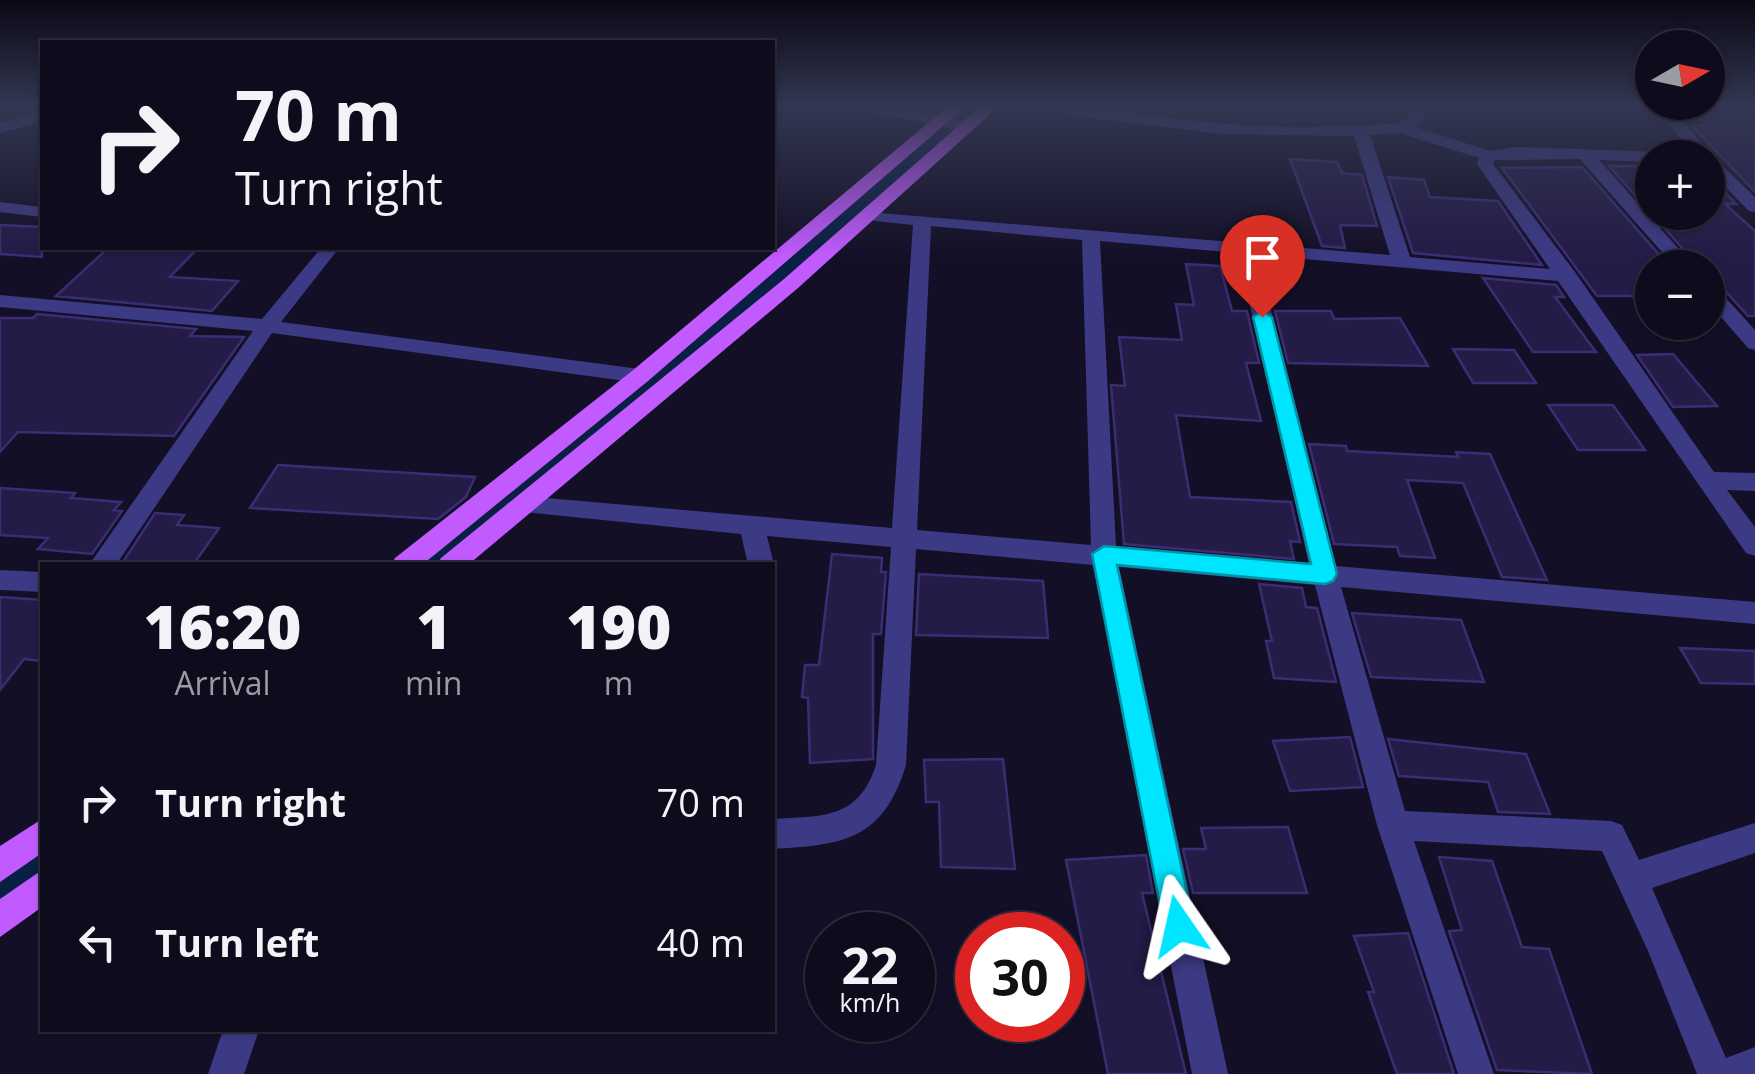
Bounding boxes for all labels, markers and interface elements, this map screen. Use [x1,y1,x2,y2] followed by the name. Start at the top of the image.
[1635,30,1725,120] north arrow
[1635,30,1725,340] map controls
[235,66,402,162] text: 70 m
[70,80,200,210] icon: right
[1635,140,1725,230] button: +
[235,157,443,218] text: Turn right
[1220,215,1305,318] pin
[1235,230,1290,285] icon: arrive
[1635,250,1725,340] button: −
[144,585,302,667] text: 16:20
[416,585,451,667] text: 1
[566,585,671,667] text: 190
[174,661,271,704] text: Arrival
[405,661,462,704] text: min
[604,661,633,704] text: m
[70,775,125,830] icon: right
[155,776,346,828] text: Turn right
[656,776,745,828] text: 70 m
[1127,874,1231,978] position arrow
[955,912,1085,1042] speed limit sign: 30
[70,915,125,970] icon: left
[155,916,319,968] text: Turn left
[656,916,745,968] text: 40 m
[841,931,899,999] text: 22
[840,985,900,1019] text: km/h

